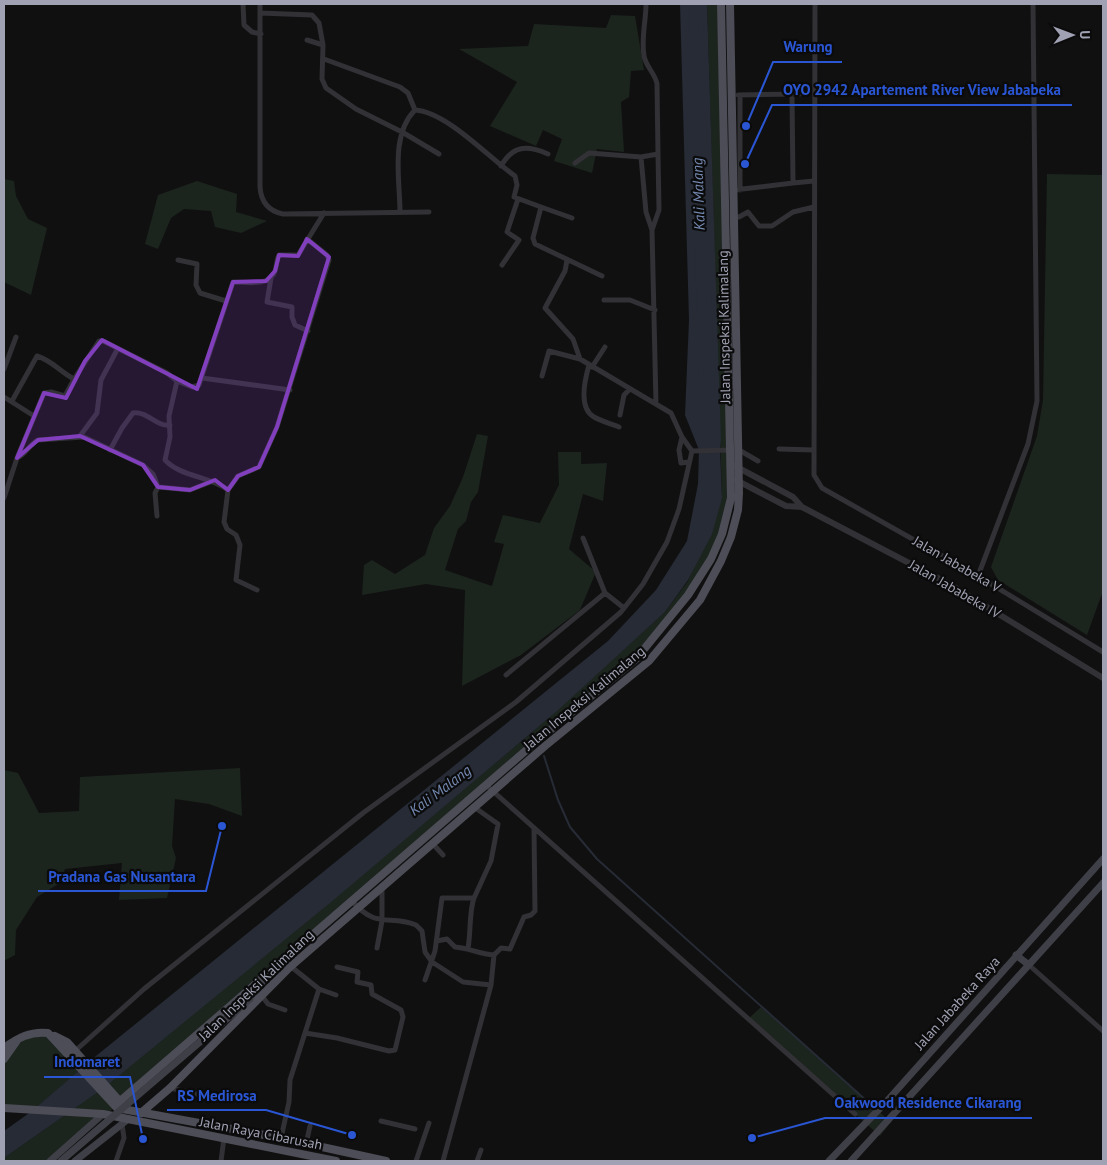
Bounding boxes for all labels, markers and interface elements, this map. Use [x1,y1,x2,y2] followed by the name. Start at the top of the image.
[1047,10,1097,60] north arrow
[1076,30,1094,39] text: U
[773,32,842,62] callout: Warung
[783,37,833,56] text: Warung
[772,75,1072,105] callout: OYO 2942 Apartement River View Jababeka
[783,80,1061,99] text: OYO 2942 Apartement River View Jababeka
[687,157,709,231] water label: Kali Malang
[714,250,734,405] street label: Jalan Inspeksi Kalimalang
[909,531,1004,596] street label: Jalan Jababeka V
[905,555,1004,623] street label: Jalan Jababeka IV
[519,642,649,755] street label: Jalan Inspeksi Kalimalang
[405,760,475,820] water label: Kali Malang
[38,861,206,891] callout: Pradana Gas Nusantara
[48,867,196,886] text: Pradana Gas Nusantara
[194,925,317,1045] street label: Jalan Inspeksi Kalimalang
[910,952,1004,1054] street label: Jalan Jababeka Raya
[44,1047,130,1077] callout: Indomaret
[54,1052,121,1071] text: Indomaret
[167,1080,266,1110] callout: RS Medirosa
[177,1086,257,1105] text: RS Medirosa
[825,1088,1032,1118] callout: Oakwood Residence Cikarang
[834,1093,1022,1112] text: Oakwood Residence Cikarang
[197,1112,324,1154] street label: Jalan Raya Cibarusah

